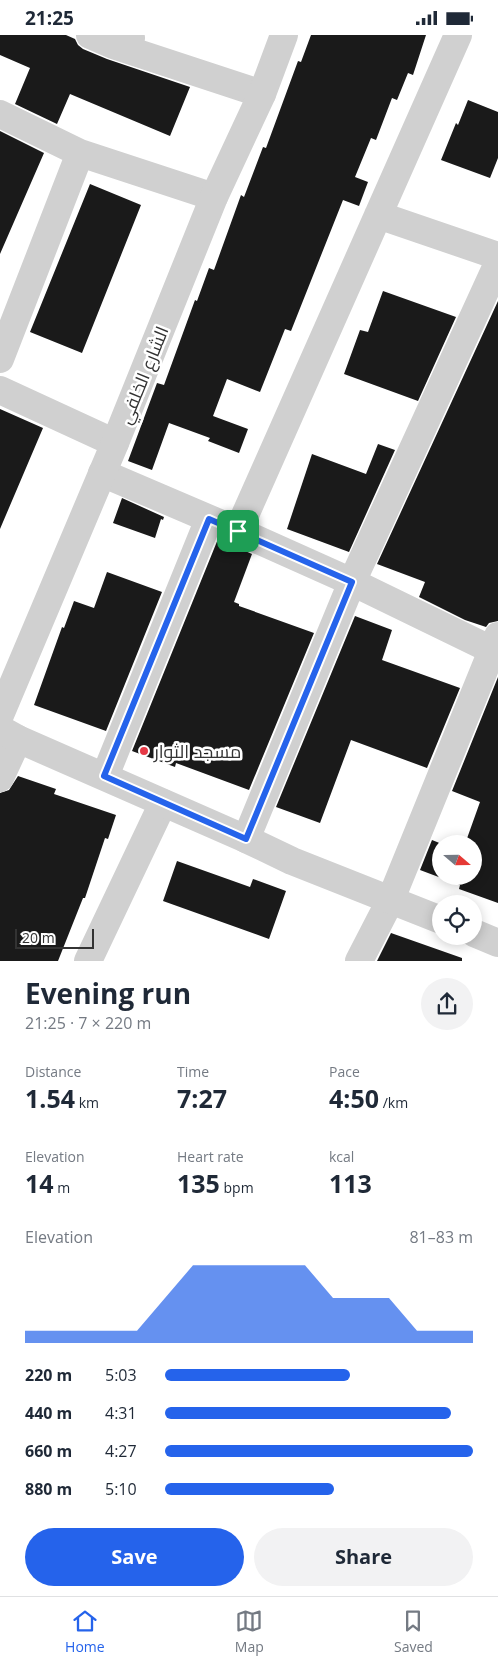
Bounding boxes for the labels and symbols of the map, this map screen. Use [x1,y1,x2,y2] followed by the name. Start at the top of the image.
[112,323,176,429] street label: الشارع الخلفي
[217,510,259,552] pin
[153,739,241,763] place label: مسجد الثوار
[138,745,150,757] marker: مسجد الثوار
[432,835,482,885] north arrow
[15,926,94,949] scale bar

